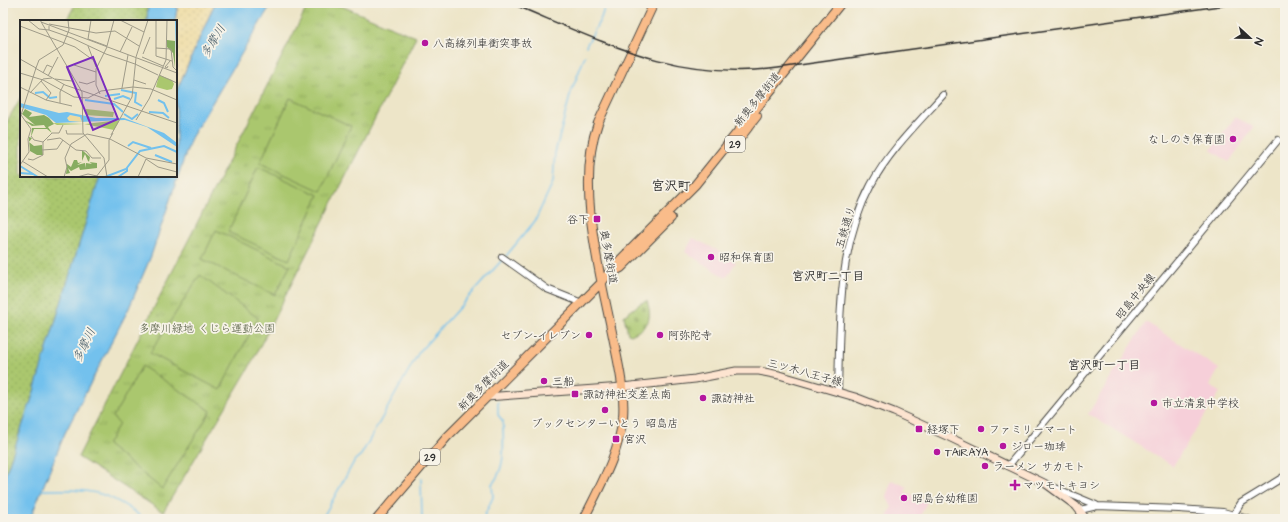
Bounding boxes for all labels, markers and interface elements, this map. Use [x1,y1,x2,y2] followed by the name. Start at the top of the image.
[1230,18,1270,58] north arrow
[20,20,177,177] inset map
[197,21,230,61] water label: 多摩川
[433,36,532,51] place label: 八高線列車衝突事故
[1251,36,1267,48] text: N
[420,38,430,48] marker: 八高線列車衝突事故
[731,69,784,130] street label: 新奥多摩街道
[1148,132,1225,147] place label: なしのき保育園
[1228,134,1238,144] marker: なしのき保育園
[725,136,745,152] road number: 29
[651,177,691,195] district label: 宮沢町
[832,204,859,250] street label: 五鉄通り
[567,212,589,227] place label: 谷下
[592,214,602,224] marker: 谷下
[596,229,621,285] street label: 奥多摩街道
[719,250,774,265] place label: 昭和保育園
[706,252,716,262] marker: 昭和保育園
[792,268,864,285] district label: 宮沢町二丁目
[1112,270,1159,322] street label: 昭島中央線
[139,321,275,336] park label: 多摩川緑地 くじら運動公園
[69,325,100,365] water label: 多摩川
[501,328,581,343] place label: セブン-イレブン
[668,328,712,343] place label: 阿弥陀寺
[584,330,594,340] marker: セブン-イレブン
[655,330,665,340] marker: 阿弥陀寺
[766,355,844,390] street label: 三ツ木八王子線
[455,357,512,414] street label: 新奥多摩街道
[1068,357,1140,374] district label: 宮沢町一丁目
[552,374,574,389] place label: 三船
[539,376,549,386] marker: 三船
[583,387,671,402] place label: 諏訪神社交差点南
[570,389,580,399] marker: 諏訪神社交差点南
[711,391,755,406] place label: 諏訪神社
[698,393,708,403] marker: 諏訪神社
[1162,396,1239,411] place label: 市立清泉中学校
[1149,398,1159,408] marker: 市立清泉中学校
[600,405,610,415] marker: ブックセンターいとう 昭島店
[532,416,678,431] place label: ブックセンターいとう 昭島店
[927,422,960,437] place label: 経塚下
[989,422,1077,437] place label: ファミリーマート
[914,424,924,434] marker: 経塚下
[976,424,986,434] marker: ファミリーマート
[624,432,646,447] place label: 宮沢
[611,434,621,444] marker: 宮沢
[1011,439,1066,454] place label: ジロー珈琲
[998,441,1008,451] marker: ジロー珈琲
[945,445,988,460] place label: TAIRAYA
[932,447,942,457] marker: TAIRAYA
[420,449,440,465] road number: 29
[993,459,1085,474] place label: ラーメン サカモト
[980,461,990,471] marker: ラーメン サカモト
[1023,478,1100,493] place label: マツモトキヨシ
[1010,480,1020,490] marker: マツモトキヨシ
[912,491,978,506] place label: 昭島台幼稚園
[899,493,909,503] marker: 昭島台幼稚園

